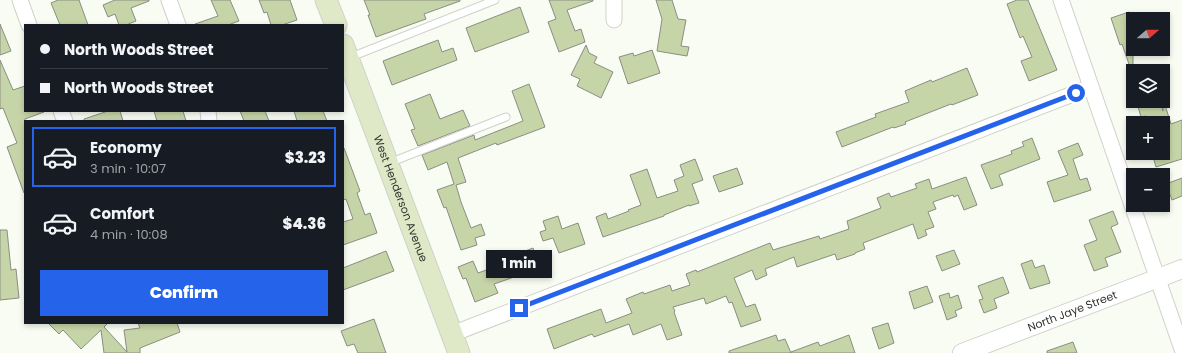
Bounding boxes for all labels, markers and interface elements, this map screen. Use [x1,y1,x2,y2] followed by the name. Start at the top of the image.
[1126,12,1170,56] north arrow
[1126,12,1170,212] map controls
[64,39,214,60] text: North Woods Street
[1126,64,1170,108] button: layers
[64,77,214,98] text: North Woods Street
[1067,84,1085,102] route start
[1126,116,1170,160] button: +
[370,133,432,264] street label: West Henderson Avenue
[90,137,162,158] text: Economy
[42,139,78,175] icon: car
[285,147,326,168] text: $3.23
[90,159,166,178] text: 3 min · 10:07
[1126,168,1170,212] button: −
[90,203,154,224] text: Comfort
[42,205,78,241] icon: car
[283,213,326,234] text: $4.36
[90,225,168,244] text: 4 min · 10:08
[486,250,552,278] callout: 1 min
[502,254,536,273] text: 1 min
[40,270,328,316] button: Confirm
[1025,287,1119,335] street label: North Jaye Street
[510,299,528,317] route end

